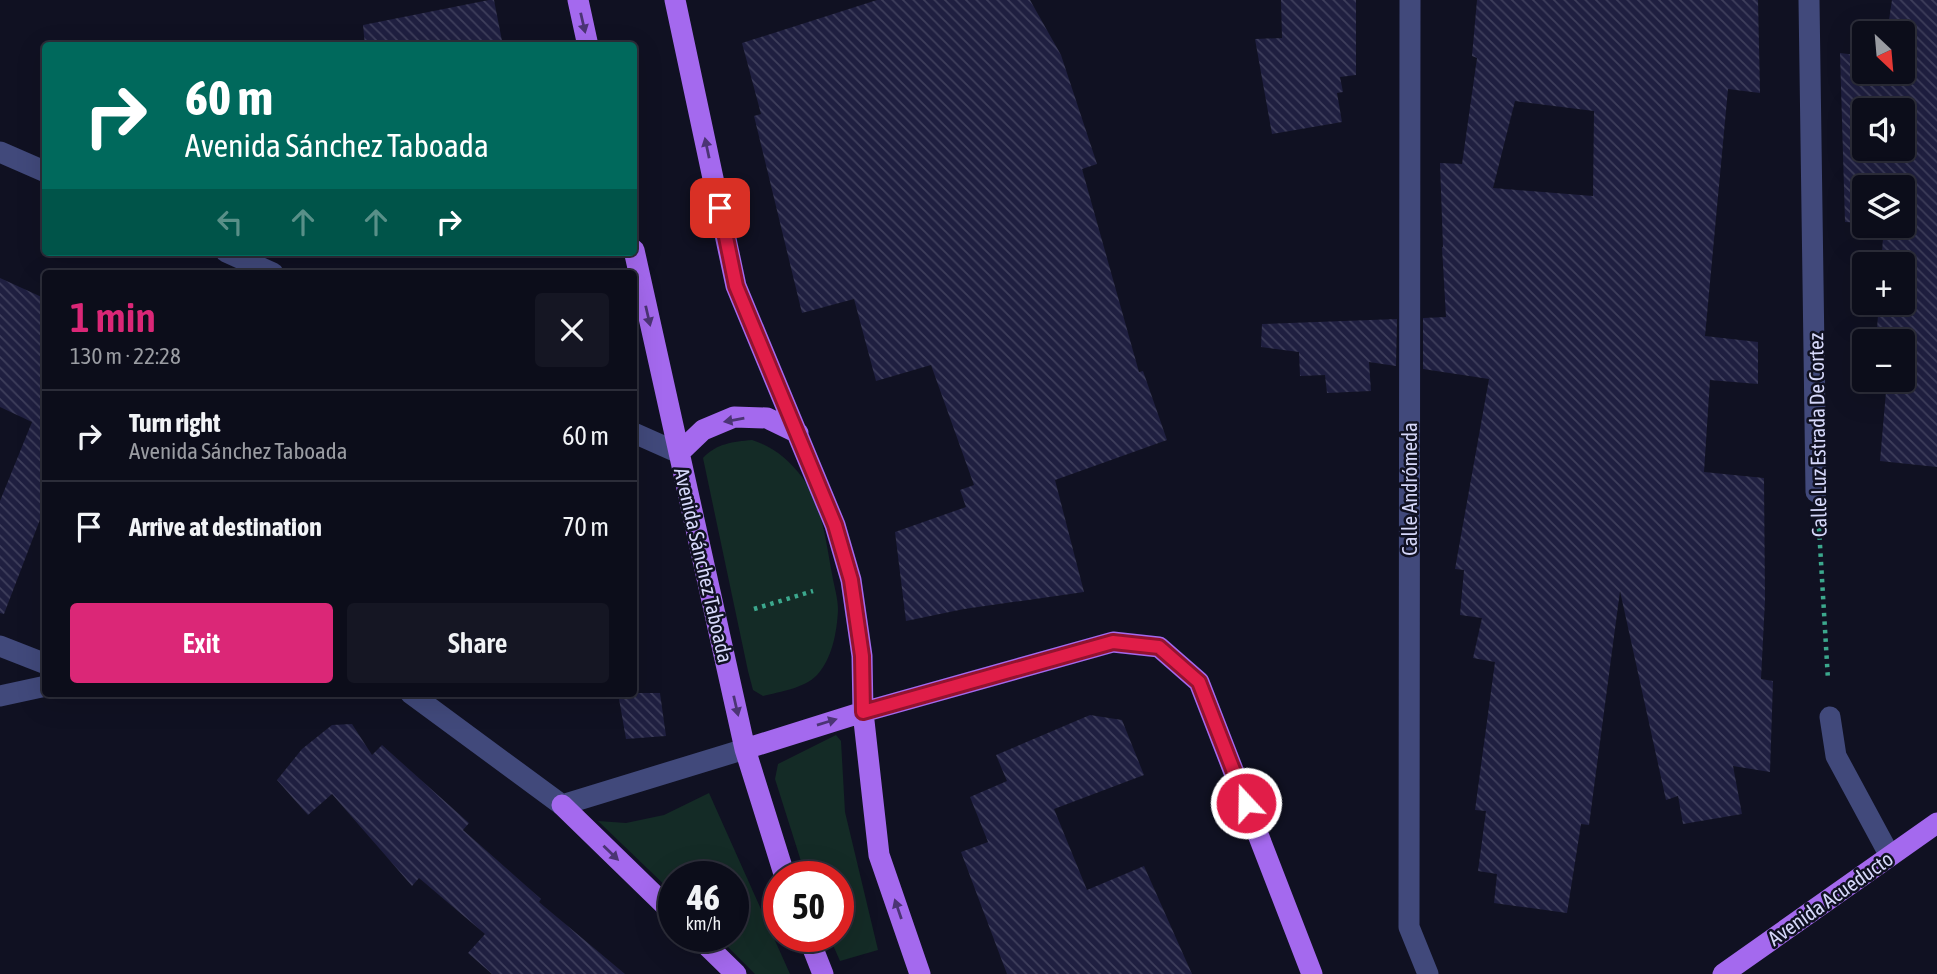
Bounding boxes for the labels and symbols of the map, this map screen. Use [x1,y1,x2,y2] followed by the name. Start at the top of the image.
[578,12,589,34] one-way arrow
[1852,21,1914,84] north arrow
[701,137,712,159] one-way arrow
[690,178,750,238] pin
[643,305,654,327] one-way arrow
[1803,332,1831,537] street label: Calle Luz Estrada De Cortez
[723,415,745,426] one-way arrow
[1397,422,1421,556] street label: Calle Andrómeda
[670,465,738,665] street label: Avenida Sánchez Taboada
[730,695,741,717] one-way arrow
[817,717,838,727] one-way arrow
[1209,766,1283,840] position arrow
[603,844,620,861] one-way arrow
[1763,846,1897,950] street label: Avenida Acueducto
[763,861,854,952] speed limit sign: 50
[892,899,903,920] one-way arrow

